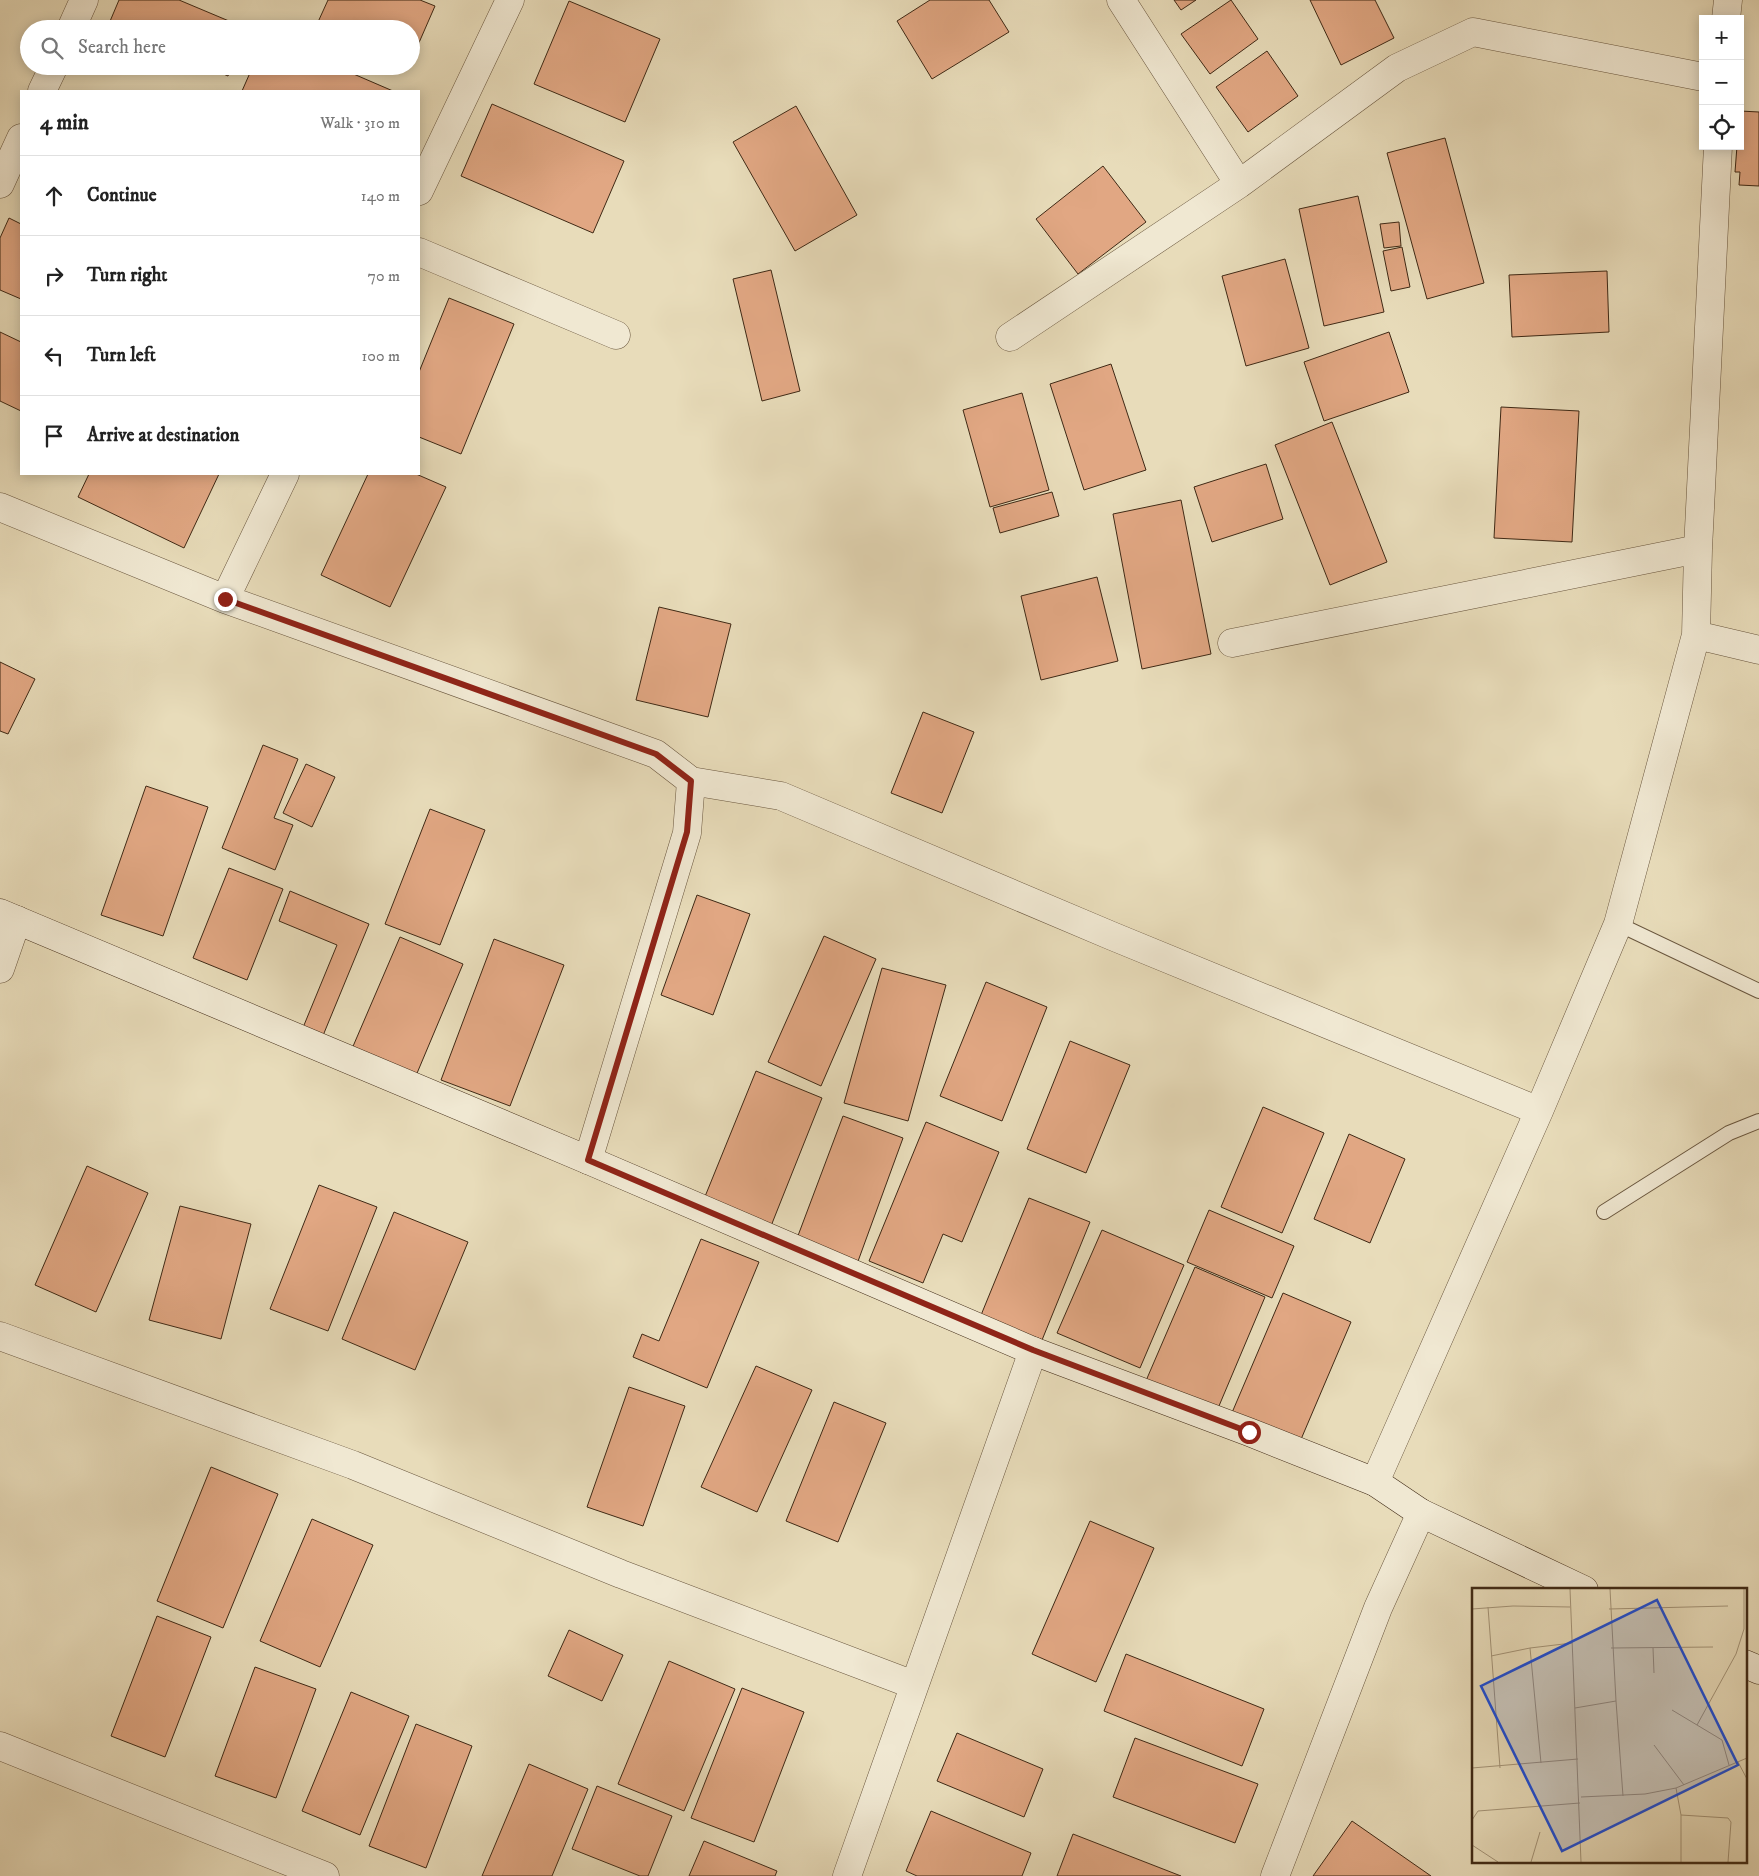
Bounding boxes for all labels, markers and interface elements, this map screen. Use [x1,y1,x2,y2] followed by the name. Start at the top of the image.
[1699,15,1744,150] map controls
[1699,15,1744,60] button: +
[20,20,420,75] search box
[38,34,66,62] icon: search
[78,36,166,59] text: Search here
[1699,60,1744,105] button: −
[1699,105,1744,150] button: locate
[40,110,89,136] text: 4 min
[320,113,400,133] text: Walk · 310 m
[40,182,68,210] icon: ahead
[87,184,157,207] text: Continue
[361,186,400,206] text: 140 m
[40,262,68,290] icon: right
[87,264,167,287] text: Turn right
[368,266,400,286] text: 70 m
[40,342,68,370] icon: left
[87,344,156,367] text: Turn left
[362,346,400,366] text: 100 m
[40,422,68,450] icon: arrive
[87,424,239,447] text: Arrive at destination
[214,588,237,611] route end
[1238,1421,1261,1444] route start
[1472,1588,1746,1864] inset map

